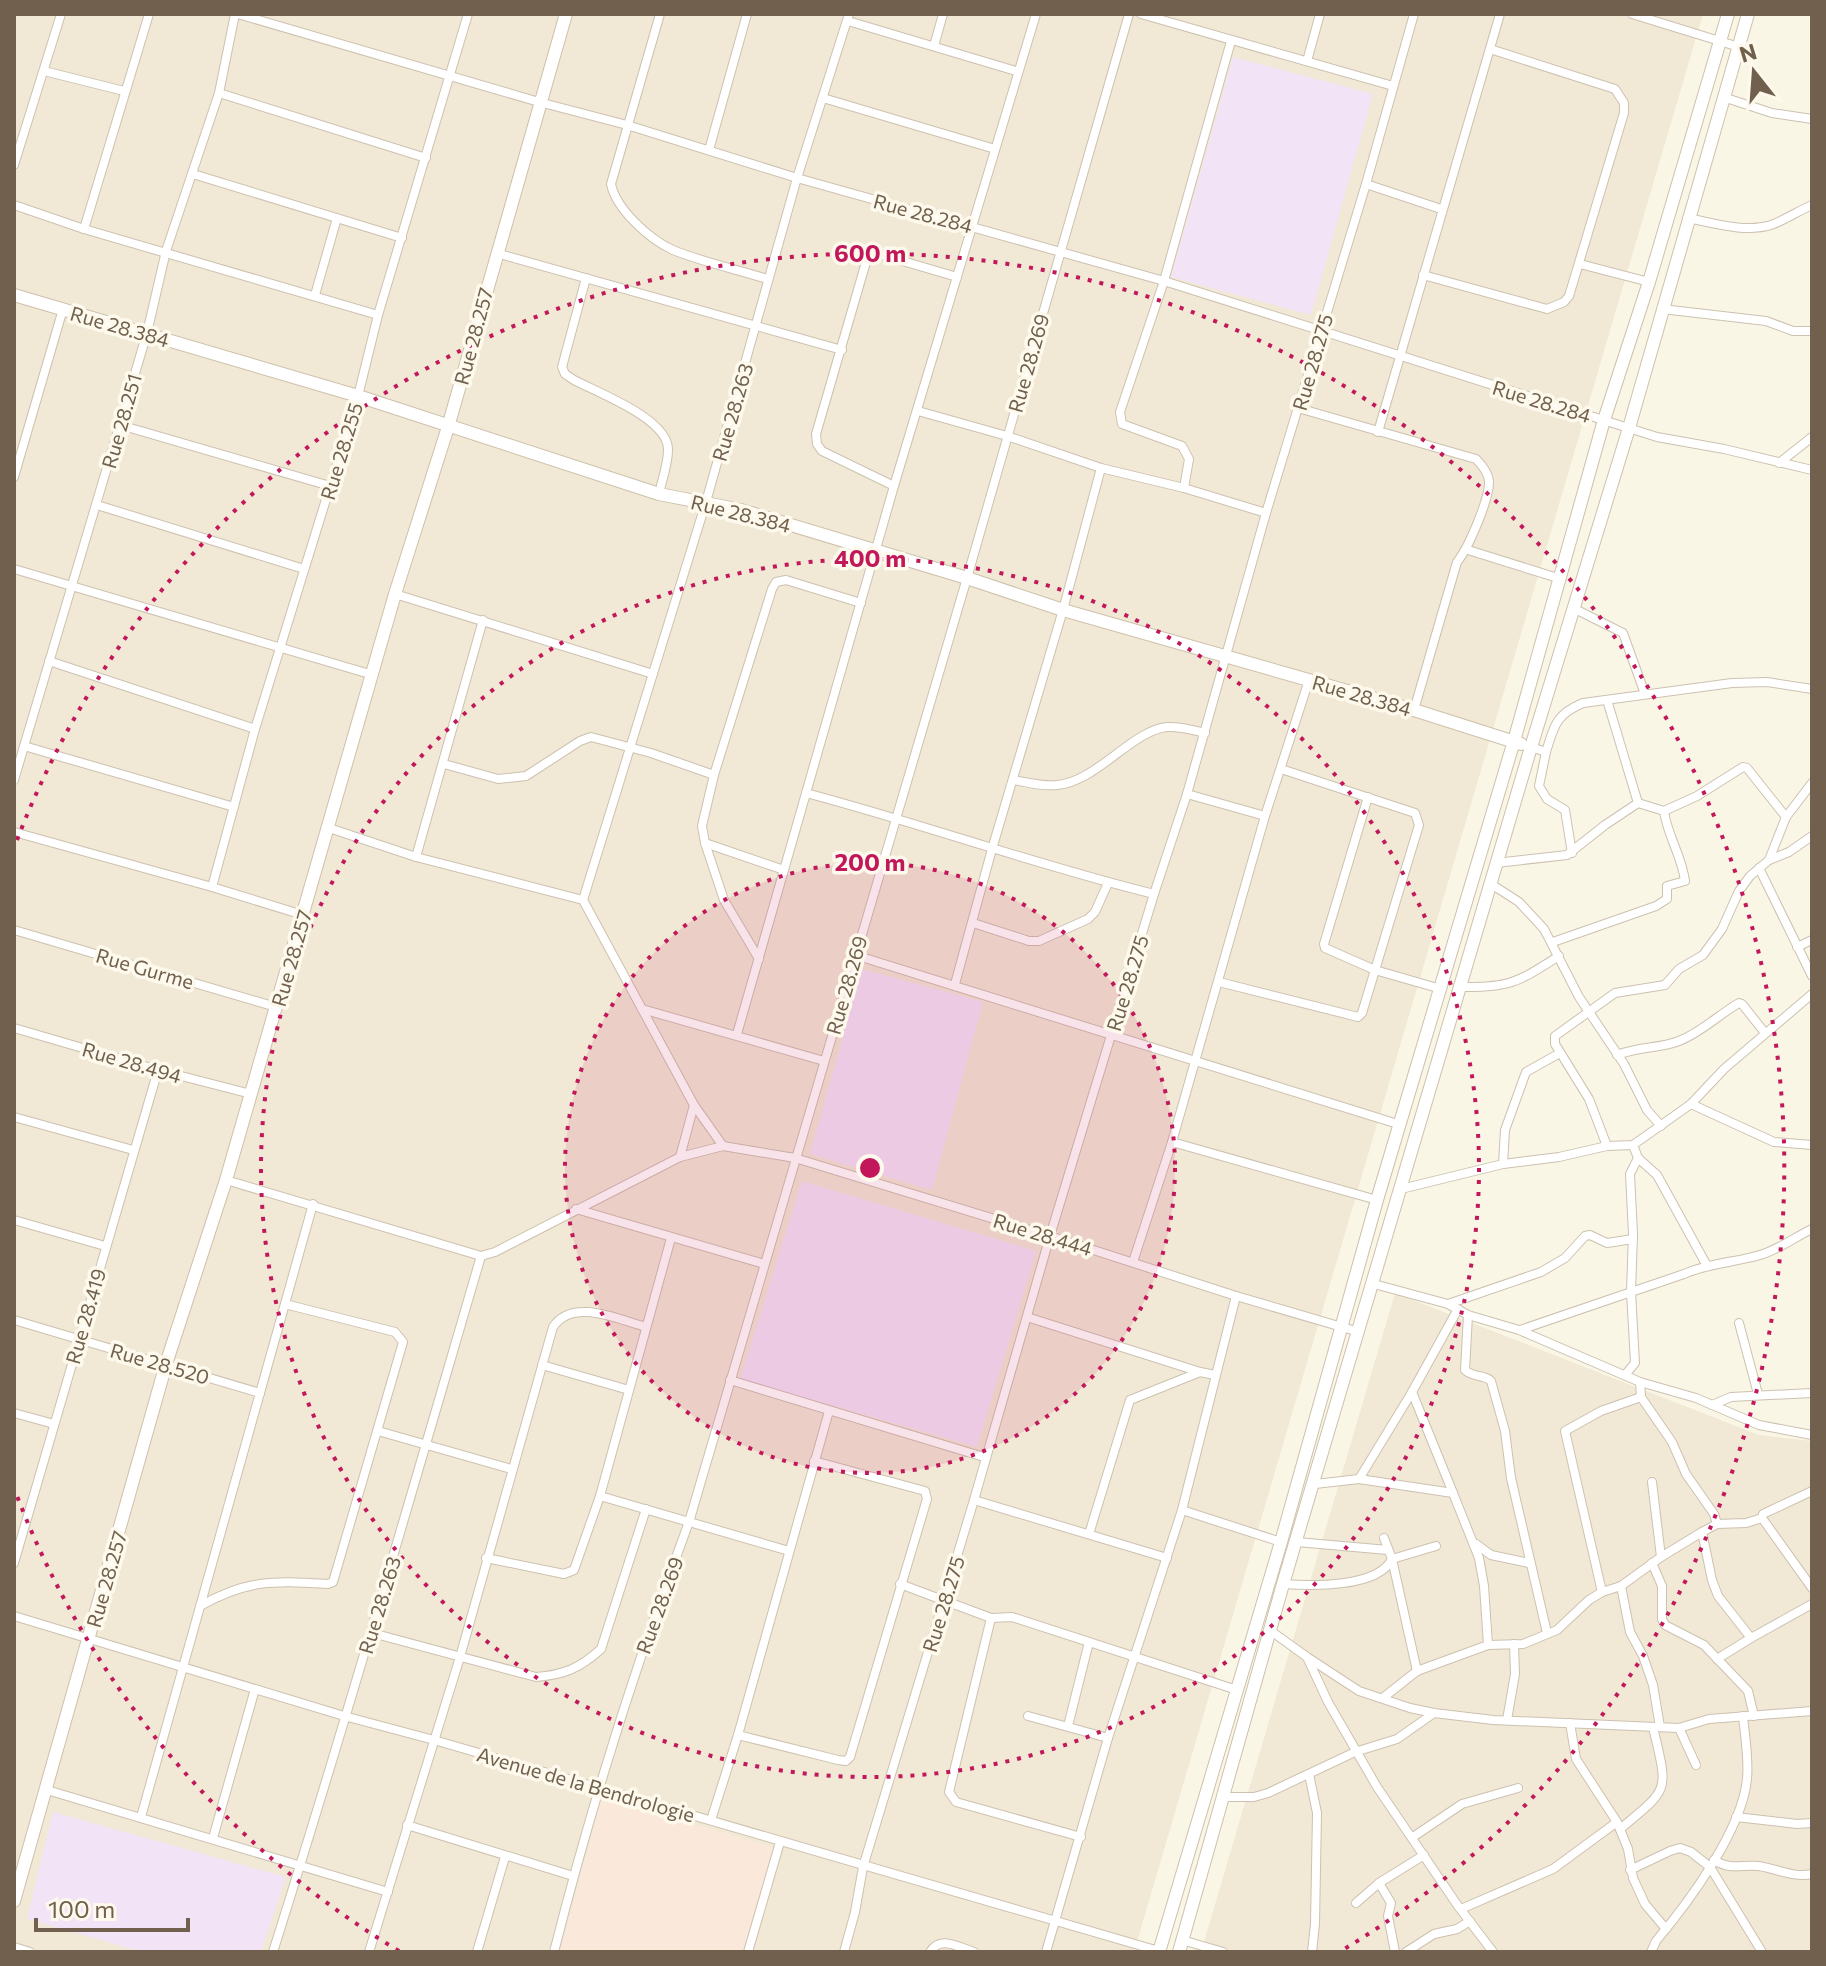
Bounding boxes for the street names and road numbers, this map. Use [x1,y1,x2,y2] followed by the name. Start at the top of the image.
[871,188,975,238] street label: Rue 28.284
[449,285,497,387] street label: Rue 28.257
[68,300,172,352] street label: Rue 28.384
[1002,311,1054,415] street label: Rue 28.269
[1287,311,1337,413] street label: Rue 28.275
[707,360,757,464] street label: Rue 28.263
[96,371,146,471] street label: Rue 28.251
[1490,375,1594,427] street label: Rue 28.284
[315,399,367,503] street label: Rue 28.255
[689,489,793,537] street label: Rue 28.384
[1310,669,1414,721] street label: Rue 28.384
[266,907,316,1009] street label: Rue 28.257
[1101,932,1153,1034] street label: Rue 28.275
[820,933,872,1037] street label: Rue 28.269
[93,943,197,993] street label: Rue Gurme
[80,1036,184,1088] street label: Rue 28.494
[991,1208,1095,1260] street label: Rue 28.444
[60,1265,110,1367] street label: Rue 28.419
[108,1337,212,1389] street label: Rue 28.520
[81,1528,131,1630] street label: Rue 28.257
[353,1553,405,1657] street label: Rue 28.263
[630,1553,688,1657] street label: Rue 28.269
[917,1553,969,1655] street label: Rue 28.275
[474,1741,698,1827] street label: Avenue de la Bendrologie

